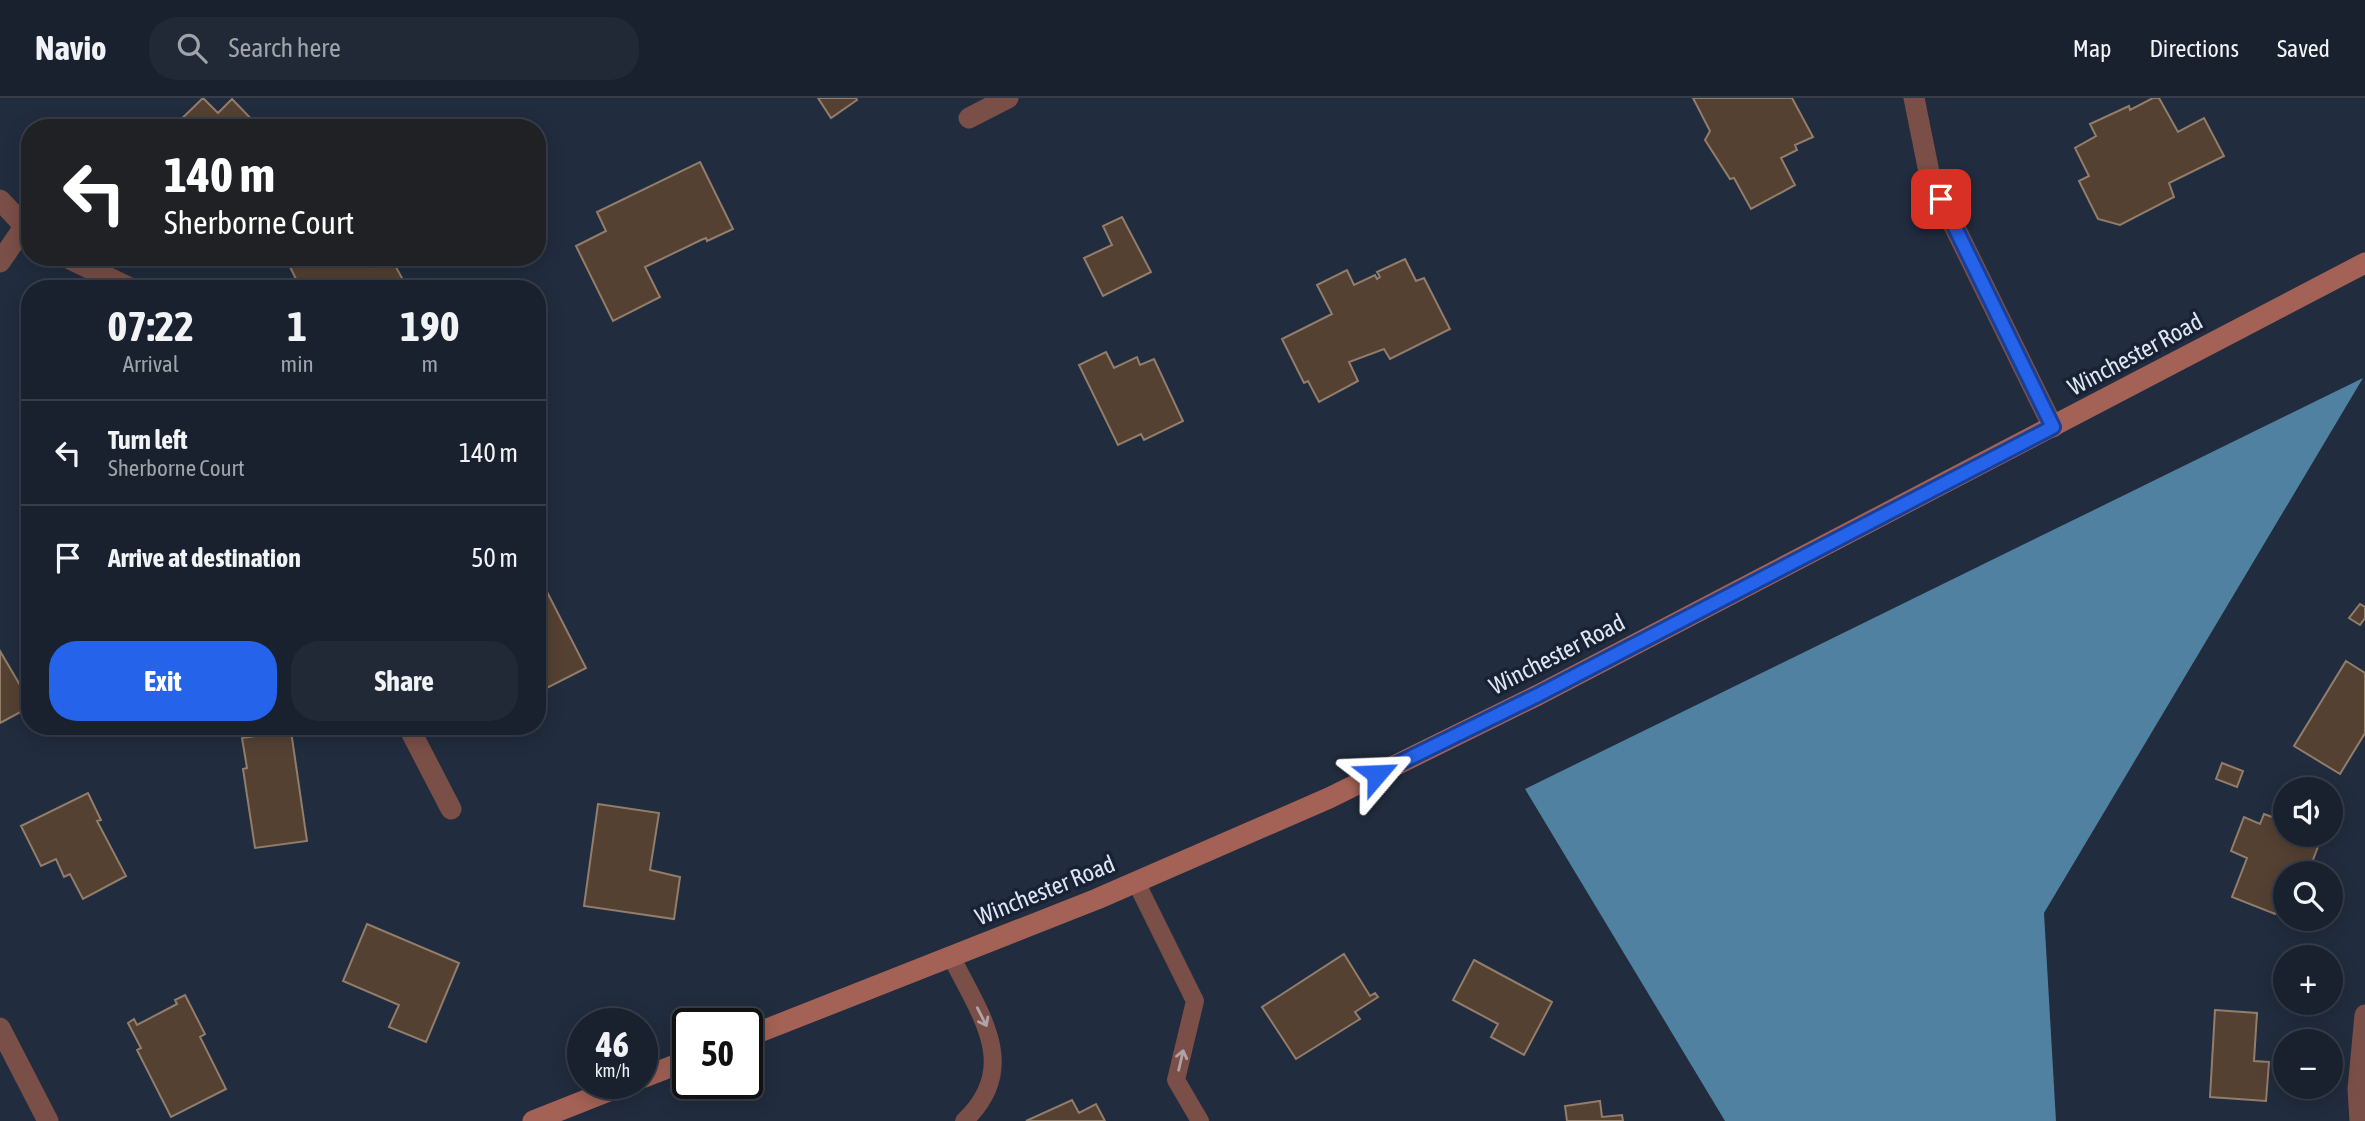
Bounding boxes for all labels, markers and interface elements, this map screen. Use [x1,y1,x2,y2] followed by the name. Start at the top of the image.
[149,17,639,80] search box
[35,29,107,67] text: Navio
[173,29,211,67] icon: search
[229,33,341,63] text: Search here
[2073,35,2111,62] text: Map
[2149,35,2239,62] text: Directions
[2277,35,2330,62] text: Saved
[164,146,275,202] text: 140 m
[49,147,140,238] icon: left
[1911,169,1971,229] pin
[1922,180,1960,218] icon: arrive
[164,204,354,241] text: Sherborne Court
[108,302,194,350] text: 07:22
[287,302,307,350] text: 1
[400,302,459,350] text: 190
[2063,307,2207,401] street label: Winchester Road
[123,351,179,377] text: Arrival
[281,351,314,377] text: min
[422,351,438,377] text: m
[108,425,188,455] text: Turn left
[49,434,87,472] icon: left
[459,438,518,468] text: 140 m
[108,455,245,481] text: Sherborne Court
[49,539,87,577] icon: arrive
[108,543,301,573] text: Arrive at destination
[471,543,518,573] text: 50 m
[1485,608,1629,700] street label: Winchester Road
[49,641,277,721] button: Exit
[291,641,518,721] button: Share
[1340,737,1414,811] position arrow
[2273,777,2343,1099] map controls
[2273,777,2343,847] button: sound
[971,850,1119,930] street label: Winchester Road
[2273,861,2343,931] button: search
[2273,945,2343,1015] button: +
[975,1006,989,1027] one-way arrow
[672,1008,763,1099] speed limit sign: 50
[596,1024,629,1064] text: 46
[2273,1029,2343,1099] button: −
[1175,1049,1188,1072] one-way arrow
[595,1060,630,1081] text: km/h

